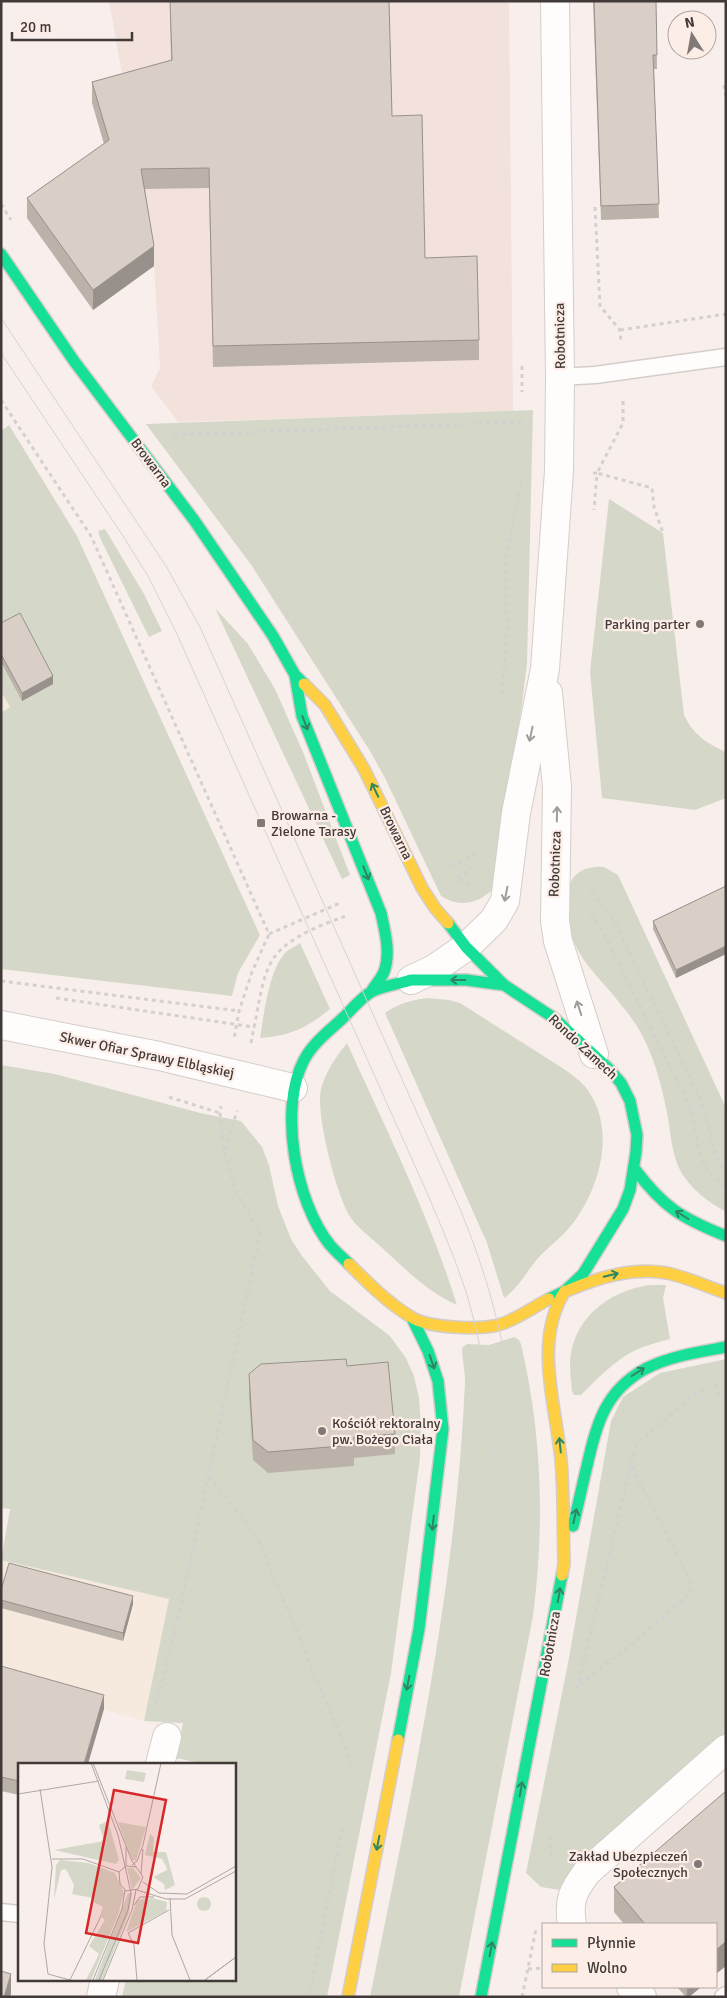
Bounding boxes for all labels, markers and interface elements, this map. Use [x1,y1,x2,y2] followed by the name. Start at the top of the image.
[12,10,132,42] scale bar
[667,10,717,60] north arrow
[683,13,696,32] text: N
[20,18,51,36] text: 20 m
[551,303,569,369] street label: Robotnicza
[127,435,175,491] street label: Browarna
[604,616,691,633] place label: Parking parter
[694,618,706,630] marker: Parking parter
[300,715,310,730] one-way arrow
[526,726,536,742] one-way arrow
[370,783,379,798] one-way arrow
[376,804,416,862] street label: Browarna
[552,806,562,822] one-way arrow
[271,807,357,840] place label: Browarna - Zielone Tarasy
[255,817,267,829] marker: Browarna - Zielone Tarasy
[545,831,565,897] street label: Robotnicza
[362,866,371,881] one-way arrow
[500,886,510,902] one-way arrow
[450,975,466,985] one-way arrow
[574,1000,583,1016] one-way arrow
[545,1011,621,1083] street label: Rondo Zamech
[58,1028,236,1082] street label: Skwer Ofiar Sprawy Elbląskiej
[675,1210,689,1221] one-way arrow
[603,1270,619,1279] one-way arrow
[428,1354,437,1369] one-way arrow
[631,1367,645,1377] one-way arrow
[332,1415,441,1448] place label: Kościół rektoralny pw. Bożego Ciała
[316,1425,328,1437] marker: Kościół rektoralny pw. Bożego Ciała
[555,1437,565,1453] one-way arrow
[571,1509,580,1525] one-way arrow
[428,1515,438,1531] one-way arrow
[554,1588,564,1604] one-way arrow
[536,1610,564,1678] street label: Robotnicza
[403,1675,413,1691] one-way arrow
[18,1763,235,1980] inset map
[517,1782,527,1798] one-way arrow
[372,1835,382,1851] one-way arrow
[569,1848,688,1881] place label: Zakład Ubezpieczeń Społecznych
[692,1858,704,1870] marker: Zakład Ubezpieczeń Społecznych
[542,1923,717,1988] legend
[587,1934,636,1952] text: Płynnie
[487,1941,496,1957] one-way arrow
[587,1959,628,1977] text: Wolno

